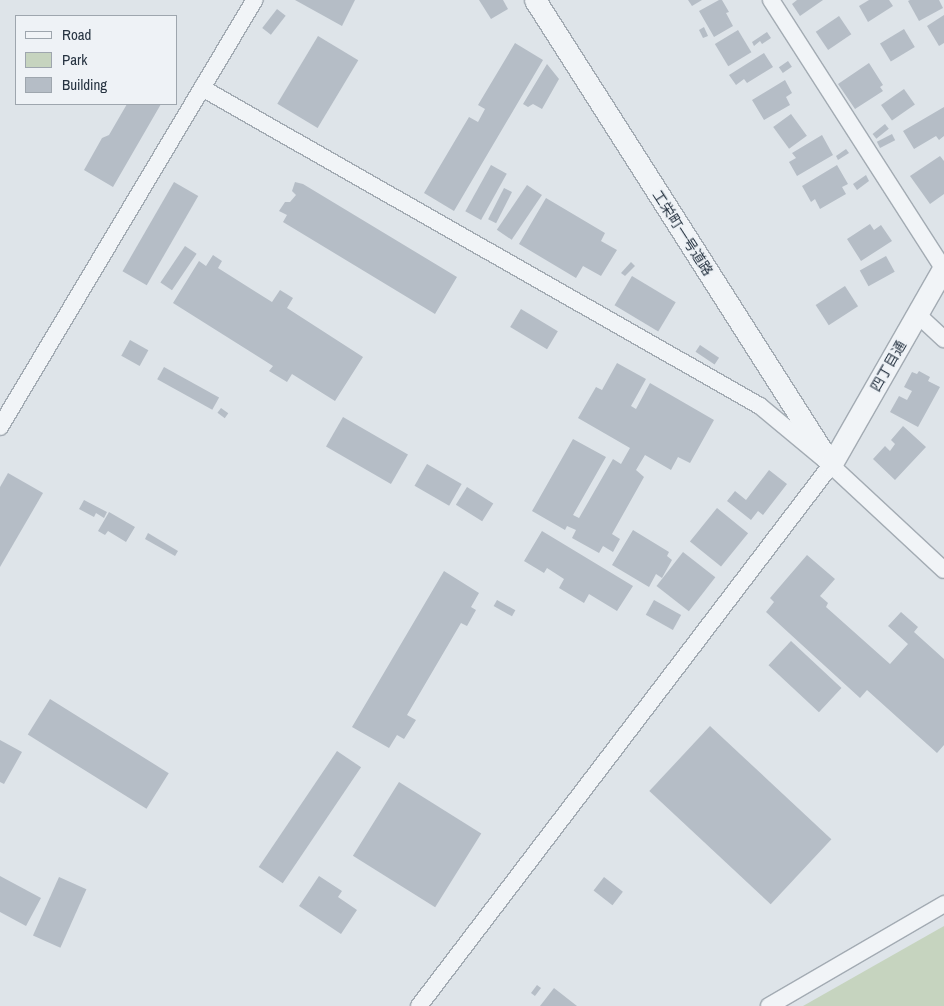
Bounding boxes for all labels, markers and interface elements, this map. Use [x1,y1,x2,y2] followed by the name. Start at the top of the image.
[15,15,178,105] legend
[62,24,91,45] text: Road
[62,49,87,70] text: Park
[62,74,107,95] text: Building
[649,187,717,279] street label: 工栄町一号道路
[867,338,909,394] street label: 四丁目通

